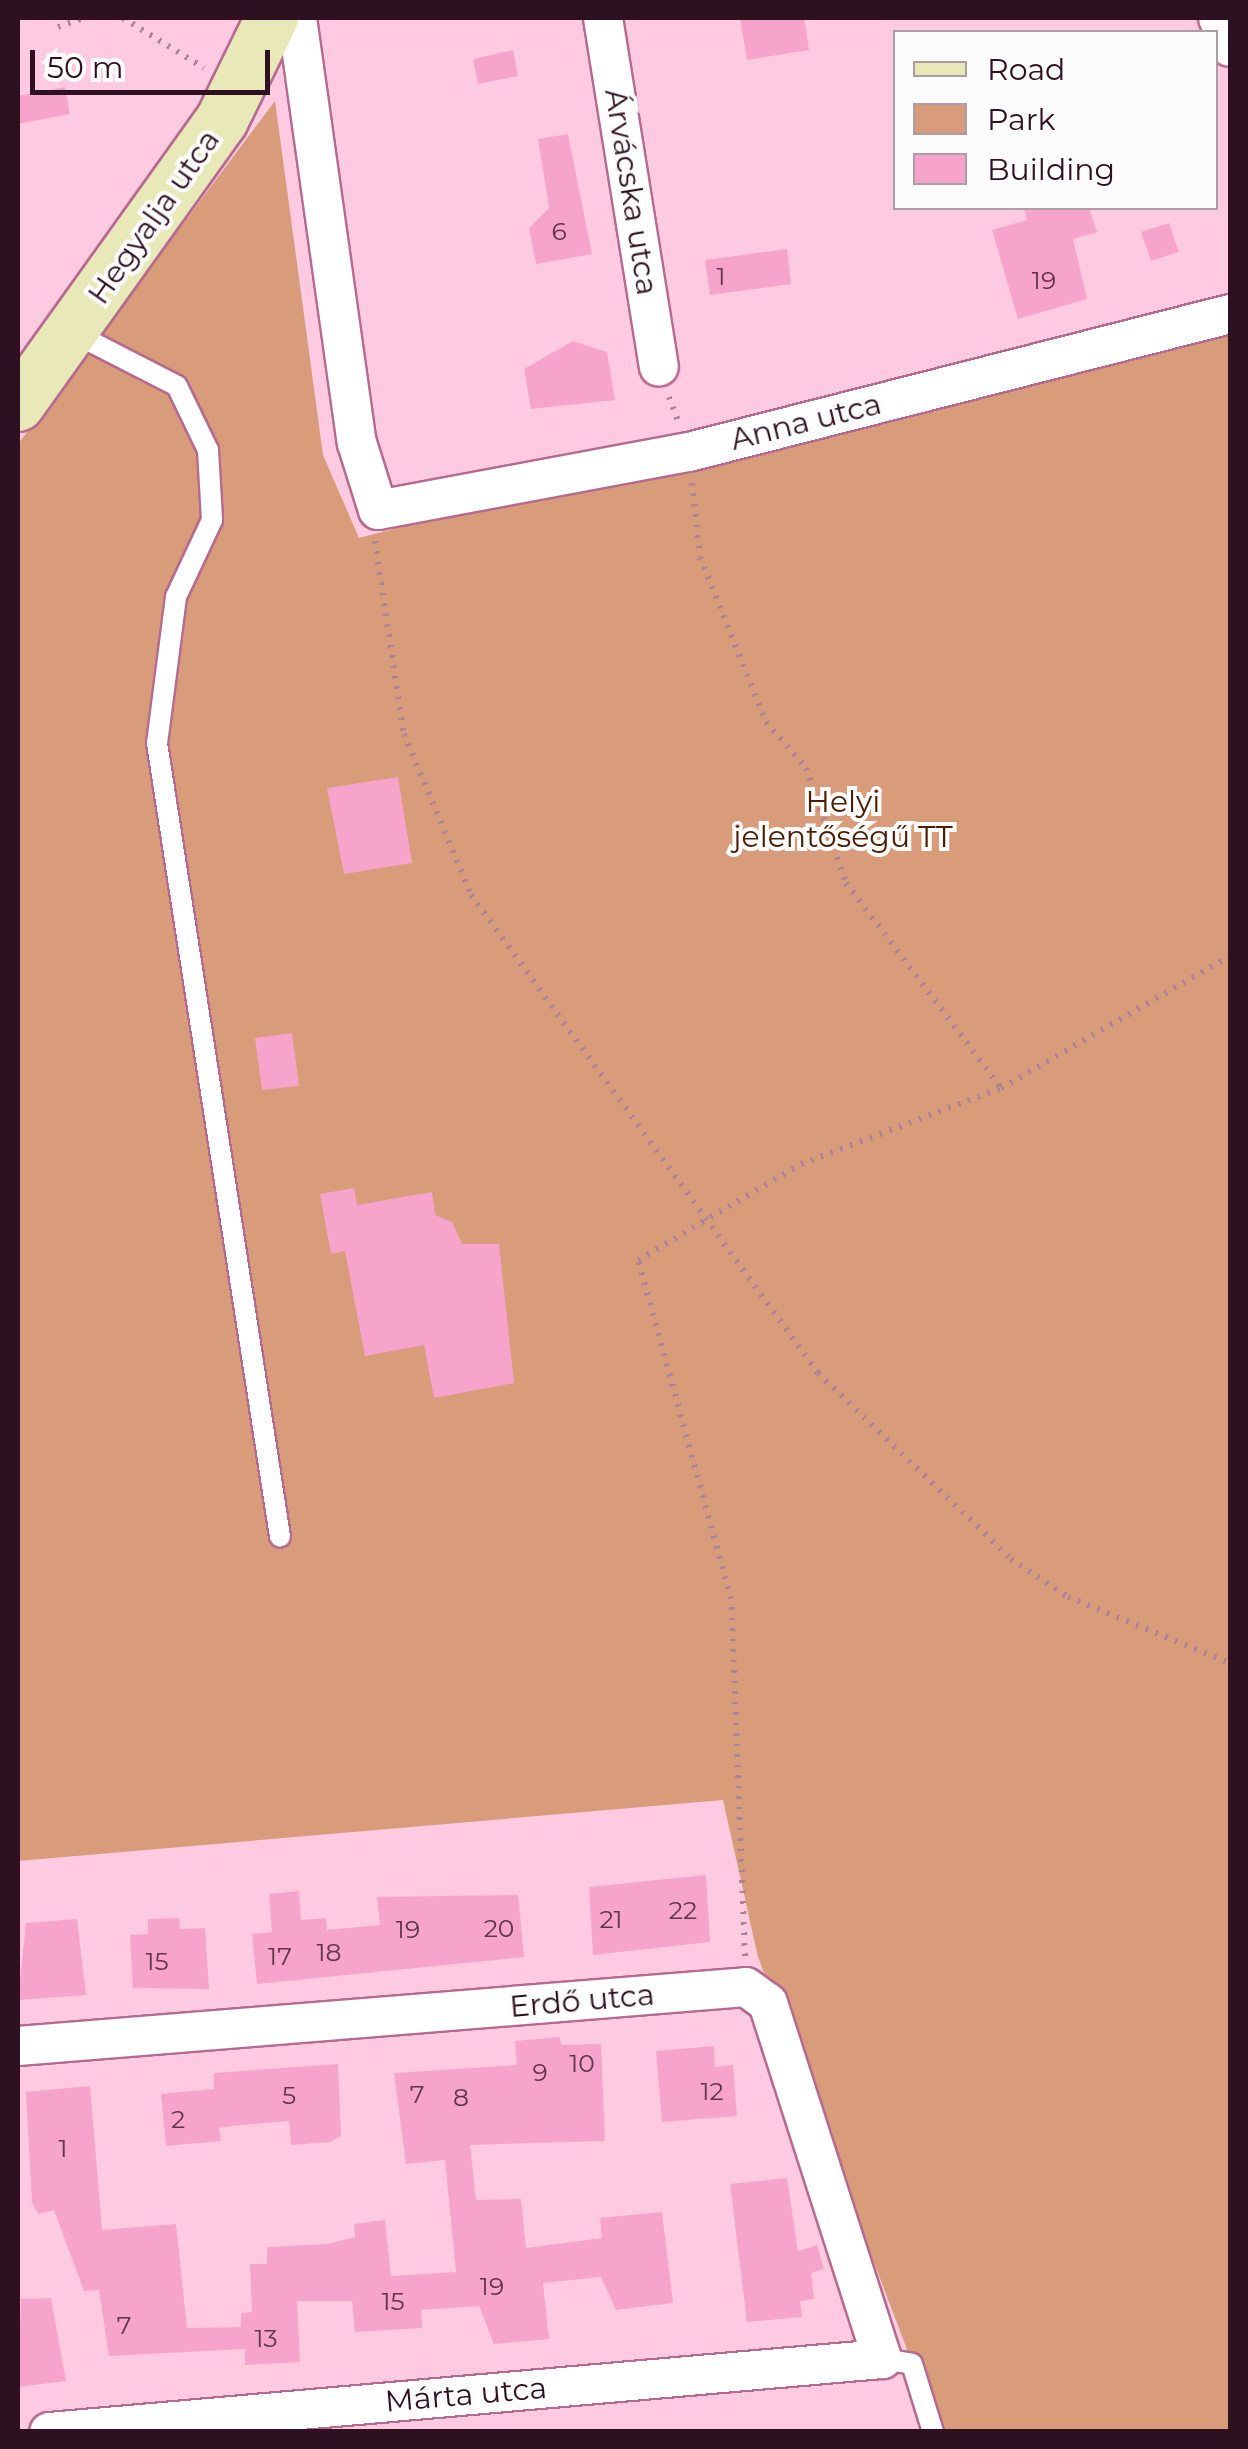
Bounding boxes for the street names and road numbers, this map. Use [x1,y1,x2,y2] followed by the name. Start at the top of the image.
[597,86,665,298] street label: Árvácska utca
[81,123,227,311] street label: Hegyalja utca
[727,386,885,458] street label: Anna utca
[508,1977,656,2025] street label: Erdő utca
[384,2370,548,2420] street label: Márta utca

